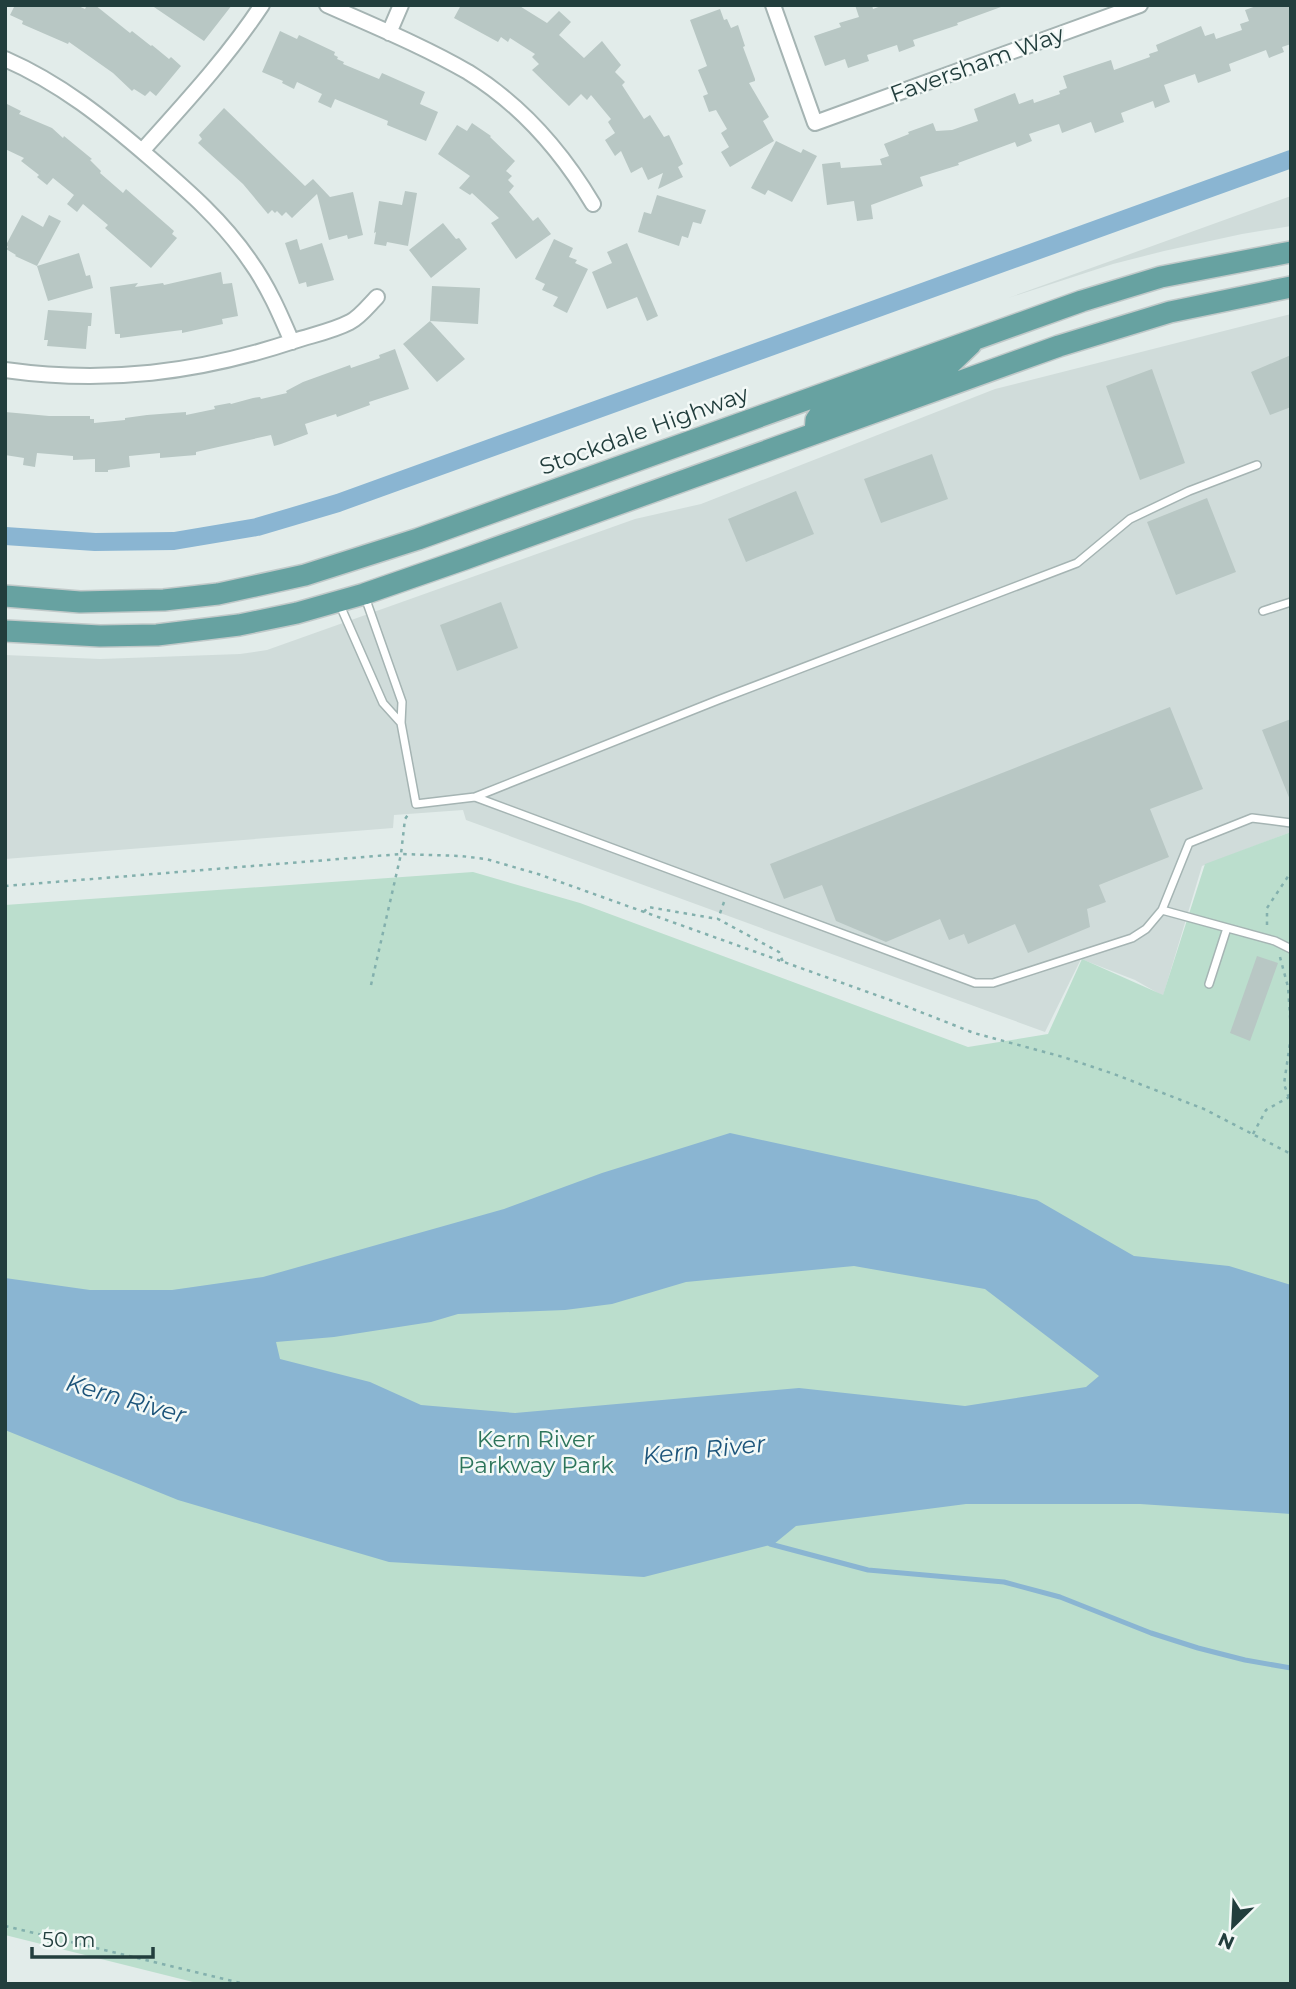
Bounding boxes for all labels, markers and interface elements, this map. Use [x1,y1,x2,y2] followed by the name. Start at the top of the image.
[886,19,1068,108] street label: Faversham Way
[536,379,753,481] street label: Stockdale Highway
[63,1368,191,1430] water label: Kern River
[458,1425,614,1479] park label: Kern River Parkway Park
[641,1428,768,1470] water label: Kern River
[1198,1891,1268,1961] north arrow
[32,1916,152,1960] scale bar
[42,1927,96,1952] text: 50 m
[1215,1927,1238,1955] text: N

